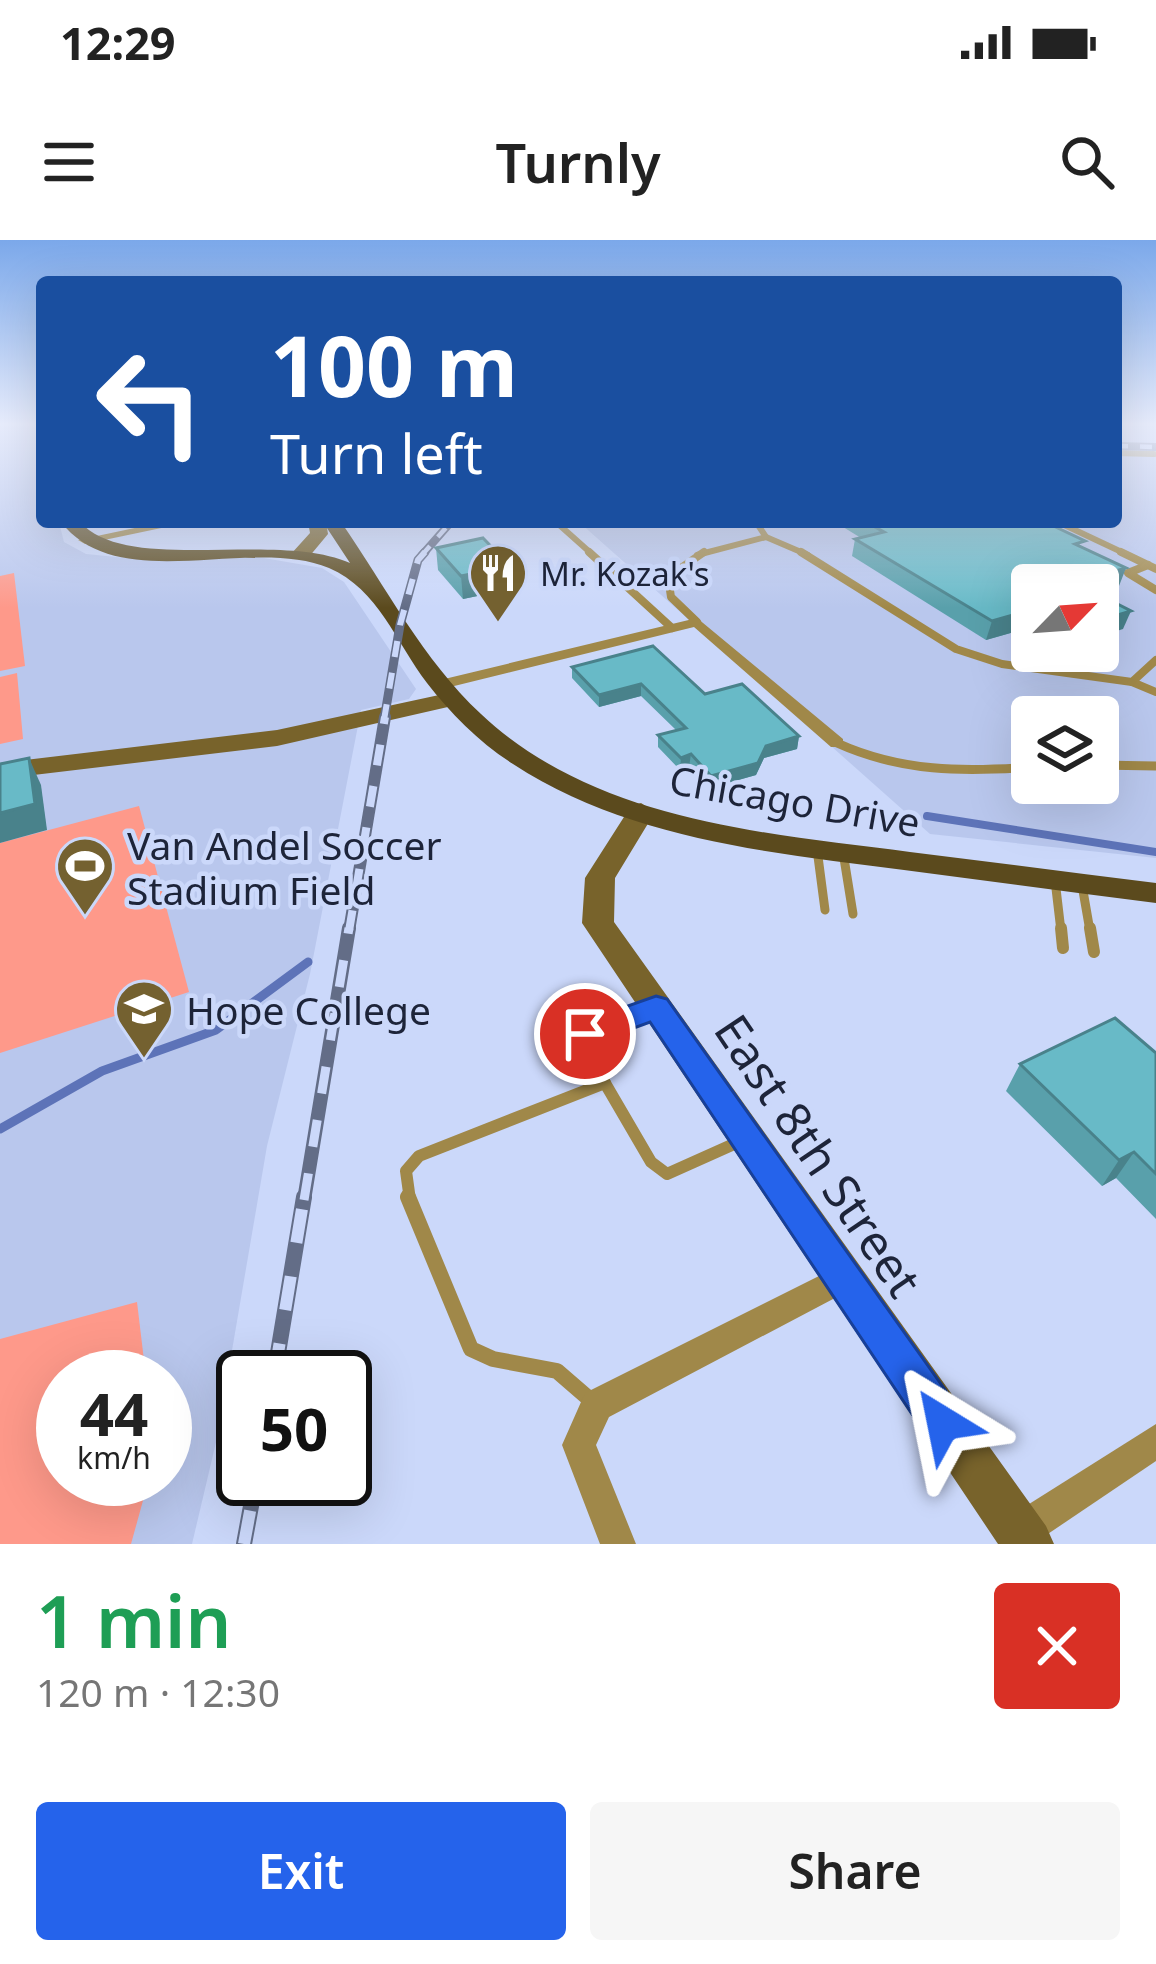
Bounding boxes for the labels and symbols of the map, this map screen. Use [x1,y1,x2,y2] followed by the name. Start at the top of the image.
[467,542,529,624] restaurant icon: Mr. Kozak's
[540,551,710,596] place label: Mr. Kozak's
[1011,564,1119,672] north arrow
[666,752,924,848] street label: Chicago Drive
[127,818,442,916] place label: Van Andel Soccer Stadium Field
[54,835,116,917] sports icon: Van Andel Soccer Stadium Field
[113,978,175,1060] school or university icon: Hope College
[186,983,431,1036] place label: Hope College
[534,983,636,1085] pin
[701,1001,937,1309] street label: East 8th Street
[216,1350,372,1506] speed limit sign: 50
[880,1360,1006,1486] position arrow

